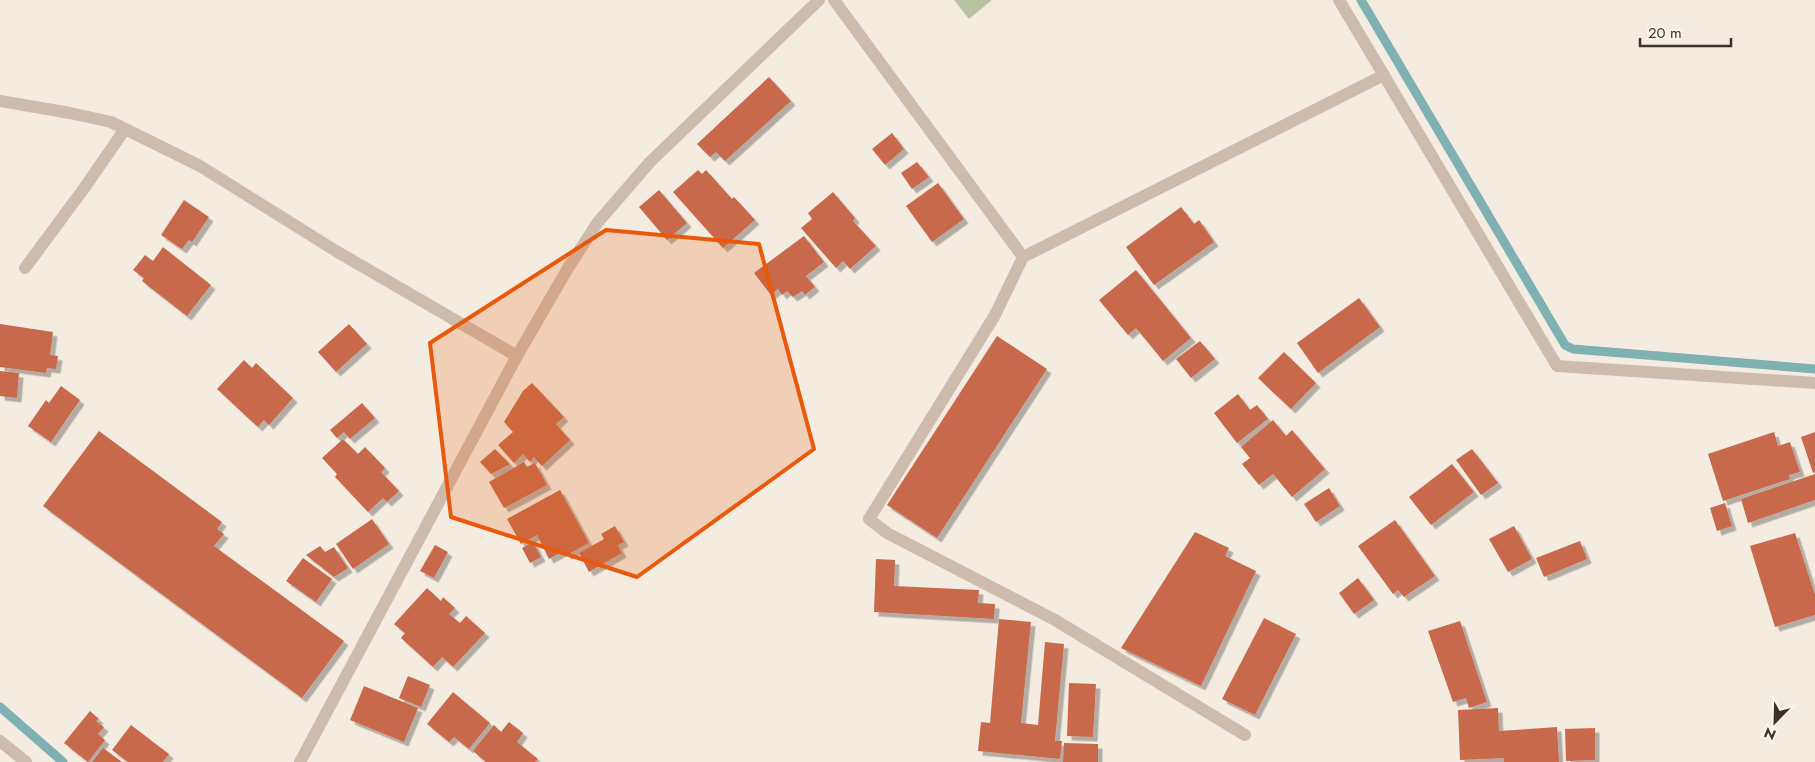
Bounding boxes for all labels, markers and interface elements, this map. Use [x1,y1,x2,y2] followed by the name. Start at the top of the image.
[1640,15,1731,47] scale bar
[1648,22,1682,44] text: 20 m
[1750,697,1800,747] north arrow
[1761,723,1779,745] text: N

